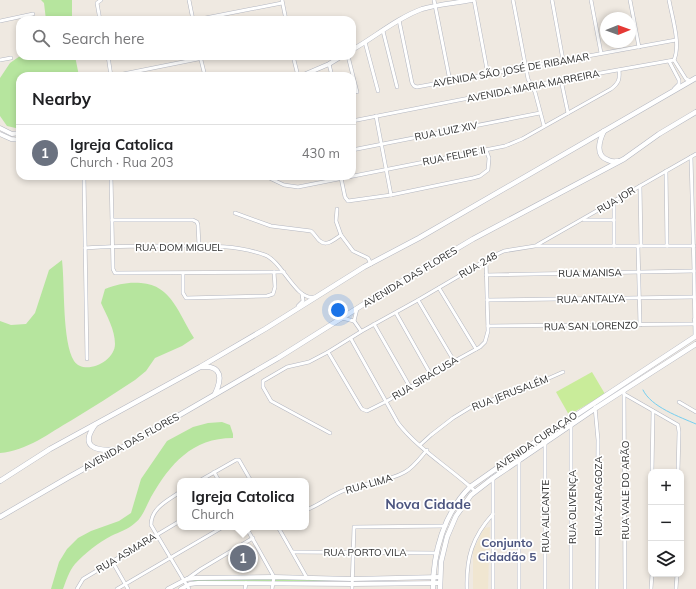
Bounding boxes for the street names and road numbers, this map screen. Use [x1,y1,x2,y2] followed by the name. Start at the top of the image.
[432,50,590,90] street label: AVENIDA SÃO JOSÉ DE RIBAMAR
[466,67,601,105] street label: AVENIDA MARIA MARREIRA
[413,119,479,143] street label: RUA LUIZ XIV
[421,144,487,168] street label: RUA FELIPE II
[595,184,637,216] street label: RUA JOR
[135,241,223,254] street label: RUA DOM MIGUEL
[360,244,460,310] street label: AVENIDA DAS FLORES
[457,249,499,281] street label: RUA 248
[558,266,623,280] street label: RUA MANISA
[557,292,626,306] street label: RUA ANTALYA
[544,319,639,333] street label: RUA SAN LORENZO
[390,353,461,403] street label: RUA SIRACUSA
[470,372,550,414] street label: RUA JERUSALÉM
[492,408,580,473] street label: AVENIDA CURAÇAO
[81,410,181,474] street label: AVENIDA DAS FLORES
[619,440,632,539] street label: RUA VALE DO ARÃO
[592,456,605,536] street label: RUA ZARAGOZA
[566,469,579,544] street label: RUA OLIVENÇA
[344,471,395,497] street label: RUA LIMA
[539,479,552,552] street label: RUA ALICANTE
[94,530,159,576] street label: RUA ASMARA
[323,546,407,559] street label: RUA PORTO VILA

